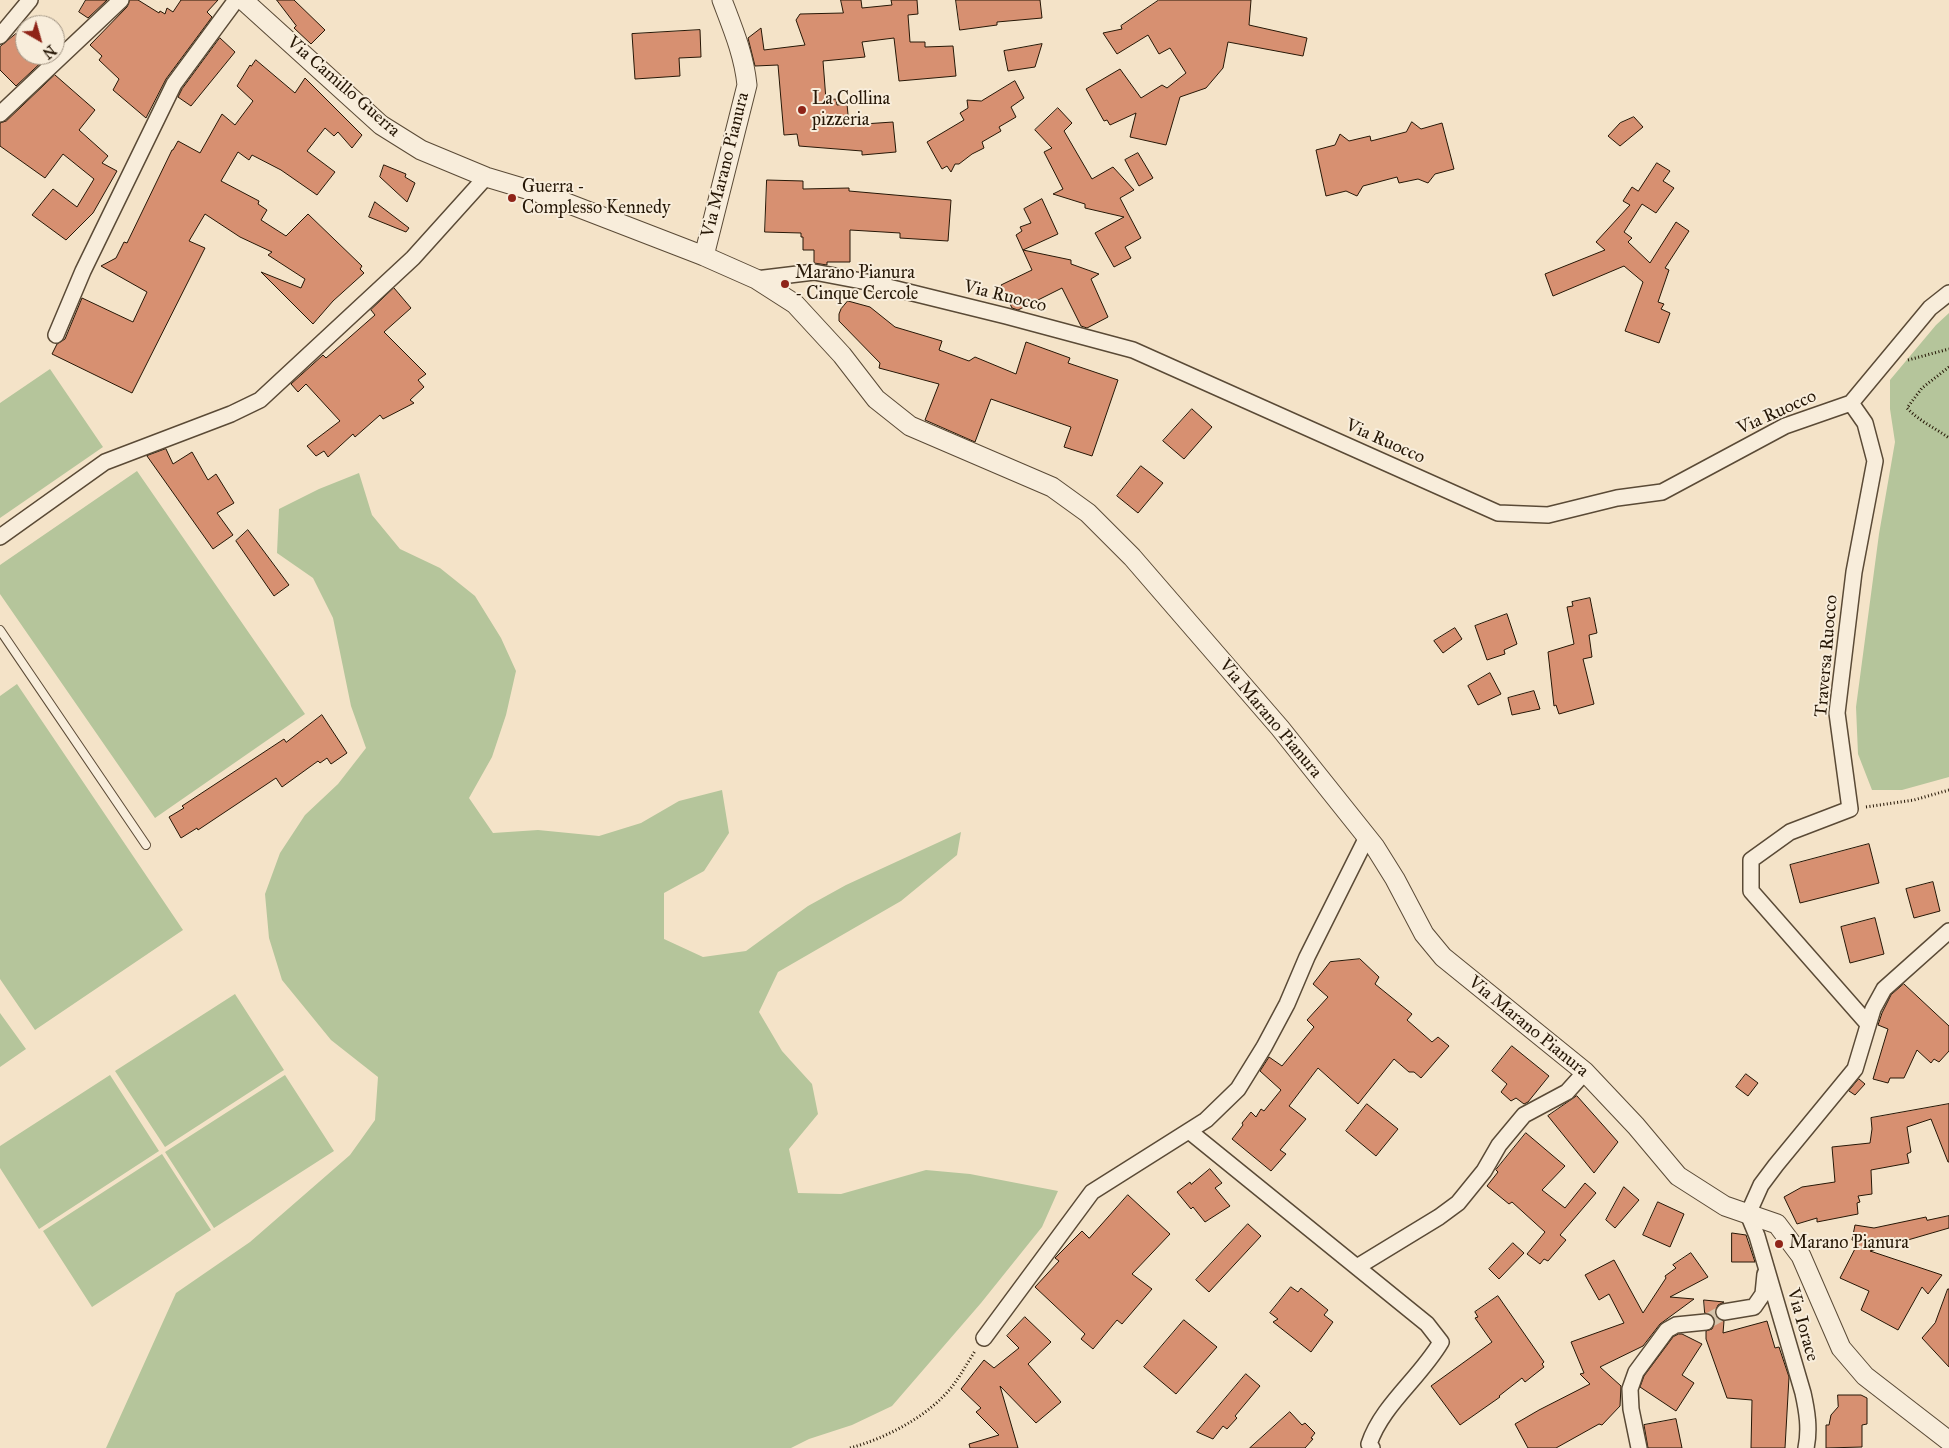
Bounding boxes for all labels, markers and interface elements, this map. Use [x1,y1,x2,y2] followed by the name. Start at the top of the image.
[15,15,65,65] north arrow
[282,32,404,142] street label: Via Camillo Guerra
[39,41,59,62] text: N
[812,89,890,132] place label: La Collina pizzeria
[698,90,754,240] street label: Via Marano Pianura
[796,104,808,116] marker: La Collina pizzeria
[522,177,670,220] place label: Guerra - Complesso Kennedy
[506,192,518,204] marker: Guerra - Complesso Kennedy
[795,263,918,306] place label: Marano Pianura - Cinque Cercole
[961,276,1049,318] street label: Via Ruocco
[779,278,791,290] marker: Marano Pianura - Cinque Cercole
[1734,386,1820,440] street label: Via Ruocco
[1342,415,1428,469] street label: Via Ruocco
[1811,594,1843,718] street label: Traversa Ruocco
[1214,655,1326,783] street label: Via Marano Pianura
[1463,972,1593,1082] street label: Via Marano Pianura
[1789,1233,1909,1255] place label: Marano Pianura
[1773,1238,1785,1250] marker: Marano Pianura
[1781,1286,1823,1364] street label: Via Iorace

